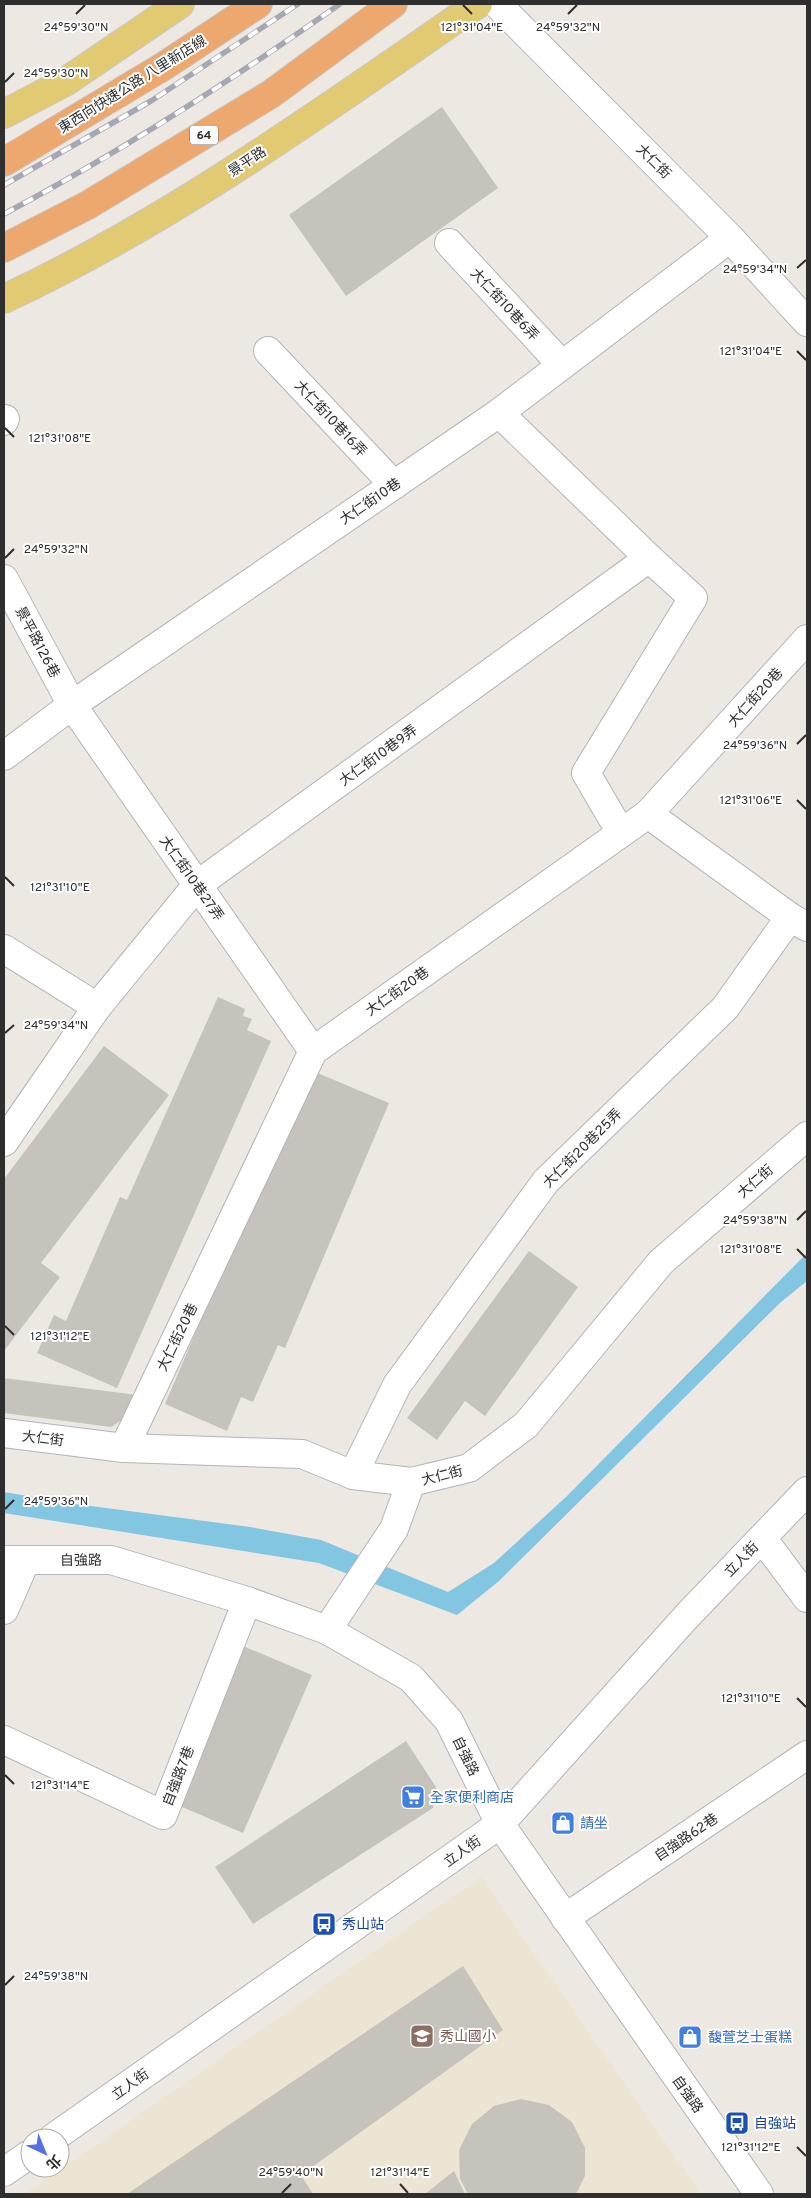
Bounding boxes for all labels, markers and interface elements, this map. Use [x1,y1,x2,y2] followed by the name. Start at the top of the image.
[44,20,108,36] text: 24°59'30"N
[441,20,503,36] text: 121°31'04"E
[536,20,600,36] text: 24°59'32"N
[55,32,210,138] street label: 東西向快速公路 八里新店線
[24,66,88,82] text: 24°59'30"N
[190,126,218,144] road number: 64
[632,141,674,183] street label: 大仁街
[226,144,270,181] street label: 景平路
[723,262,787,278] text: 24°59'34"N
[466,265,542,345] street label: 大仁街10巷6弄
[720,344,782,360] text: 121°31'04"E
[290,377,369,461] street label: 大仁街10巷16弄
[29,431,91,447] text: 121°31'08"E
[337,476,405,529] street label: 大仁街10巷
[24,542,88,558] text: 24°59'32"N
[11,604,63,681] street label: 景平路126巷
[725,665,787,731] street label: 大仁街20巷
[336,722,421,790] street label: 大仁街10巷9弄
[723,738,787,754] text: 24°59'36"N
[720,793,782,809] text: 121°31'06"E
[155,833,226,925] street label: 大仁街10巷27弄
[30,880,90,896] text: 121°31'10"E
[363,964,433,1020] street label: 大仁街20巷
[24,1018,88,1034] text: 24°59'34"N
[540,1106,626,1192] street label: 大仁街20巷25弄
[735,1162,777,1202] street label: 大仁街
[723,1213,787,1229] text: 24°59'38"N
[720,1242,782,1258] text: 121°31'08"E
[155,1301,202,1374] street label: 大仁街20巷
[30,1329,90,1345] text: 121°31'12"E
[21,1428,65,1450] street label: 大仁街
[420,1463,465,1490] street label: 大仁街
[24,1494,88,1510] text: 24°59'36"N
[721,1539,763,1581] street label: 立人街
[60,1553,102,1570] street label: 自強路
[721,1691,781,1707] text: 121°31'10"E
[448,1734,481,1779] street label: 自強路
[160,1744,199,1809] street label: 自強路7巷
[30,1778,90,1794] text: 121°31'14"E
[400,1784,426,1810] supermarket icon: 全家便利商店
[430,1789,514,1807] place label: 全家便利商店
[550,1810,576,1836] shop icon: 請坐
[652,1811,722,1866] street label: 自強路62巷
[580,1816,608,1833] place label: 請坐
[441,1833,485,1871] street label: 立人街
[311,1911,337,1937] bus stop icon: 秀山站
[342,1917,384,1934] place label: 秀山站
[24,1969,88,1985] text: 24°59'38"N
[409,2023,435,2049] school or university icon: 秀山國小
[677,2024,703,2050] shop icon: 馥萱芝士蛋糕
[440,2029,496,2046] place label: 秀山國小
[708,2030,792,2047] place label: 馥萱芝士蛋糕
[109,2066,153,2104] street label: 立人街
[668,2073,706,2117] street label: 自強路
[724,2110,750,2136] bus stop icon: 自強站
[754,2116,796,2133] place label: 自強站
[20,2128,70,2178] north arrow
[721,2140,781,2156] text: 121°31'12"E
[42,2150,64,2172] text: 北
[258,2165,324,2181] text: 24°59'40"N
[370,2165,430,2181] text: 121°31'14"E

